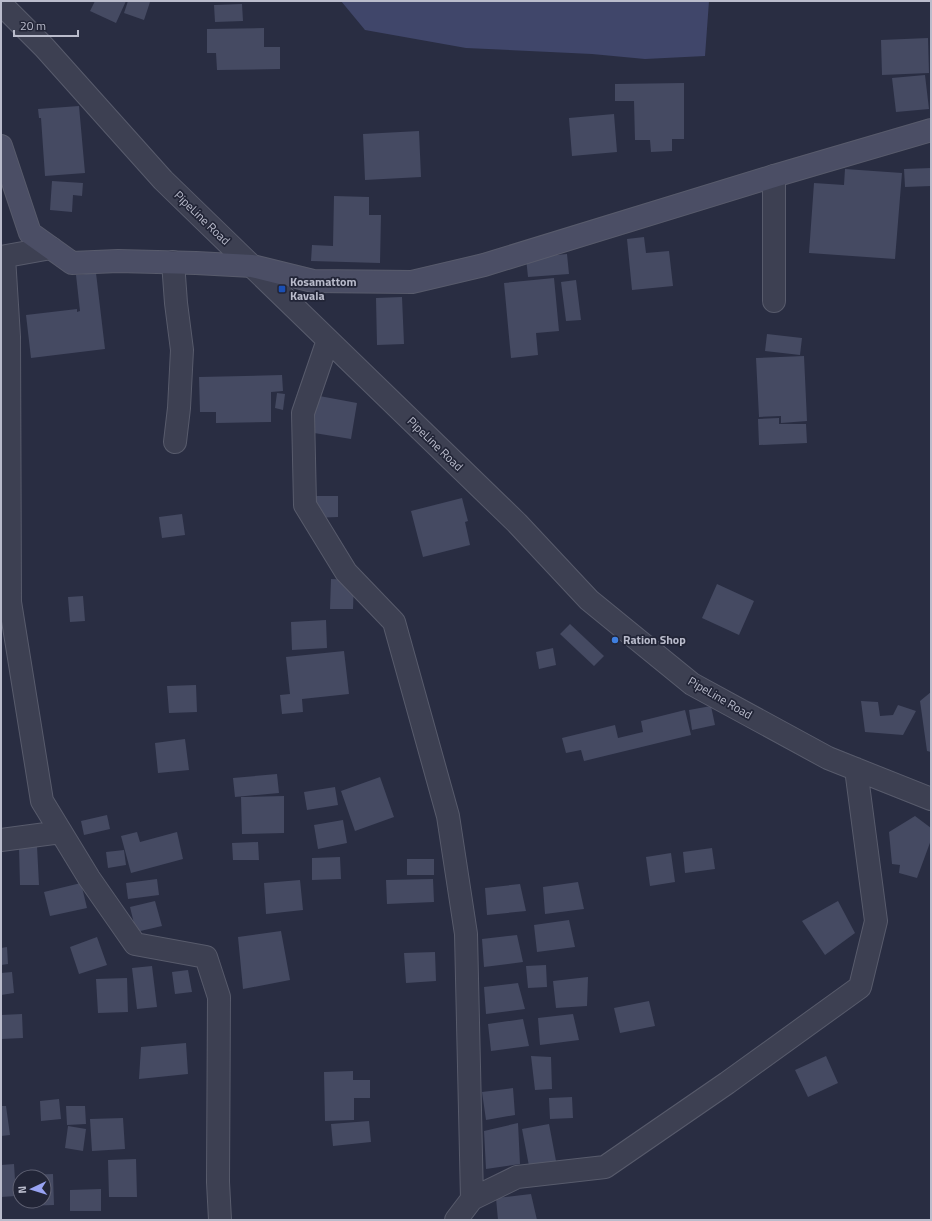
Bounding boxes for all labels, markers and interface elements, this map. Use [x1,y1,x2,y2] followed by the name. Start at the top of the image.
[14,12,78,38] scale bar
[20,16,46,35] text: 20 m
[170,186,235,249] street label: PipeLine Road
[290,272,356,305] place label: Kosamattom Kavala
[277,284,287,294] marker: Kosamattom Kavala
[403,412,468,475] street label: PipeLine Road
[623,630,686,649] place label: Ration Shop
[610,635,620,645] marker: Ration Shop
[684,671,756,724] street label: PipeLine Road
[12,1169,52,1209] north arrow
[14,1185,30,1194] text: N

